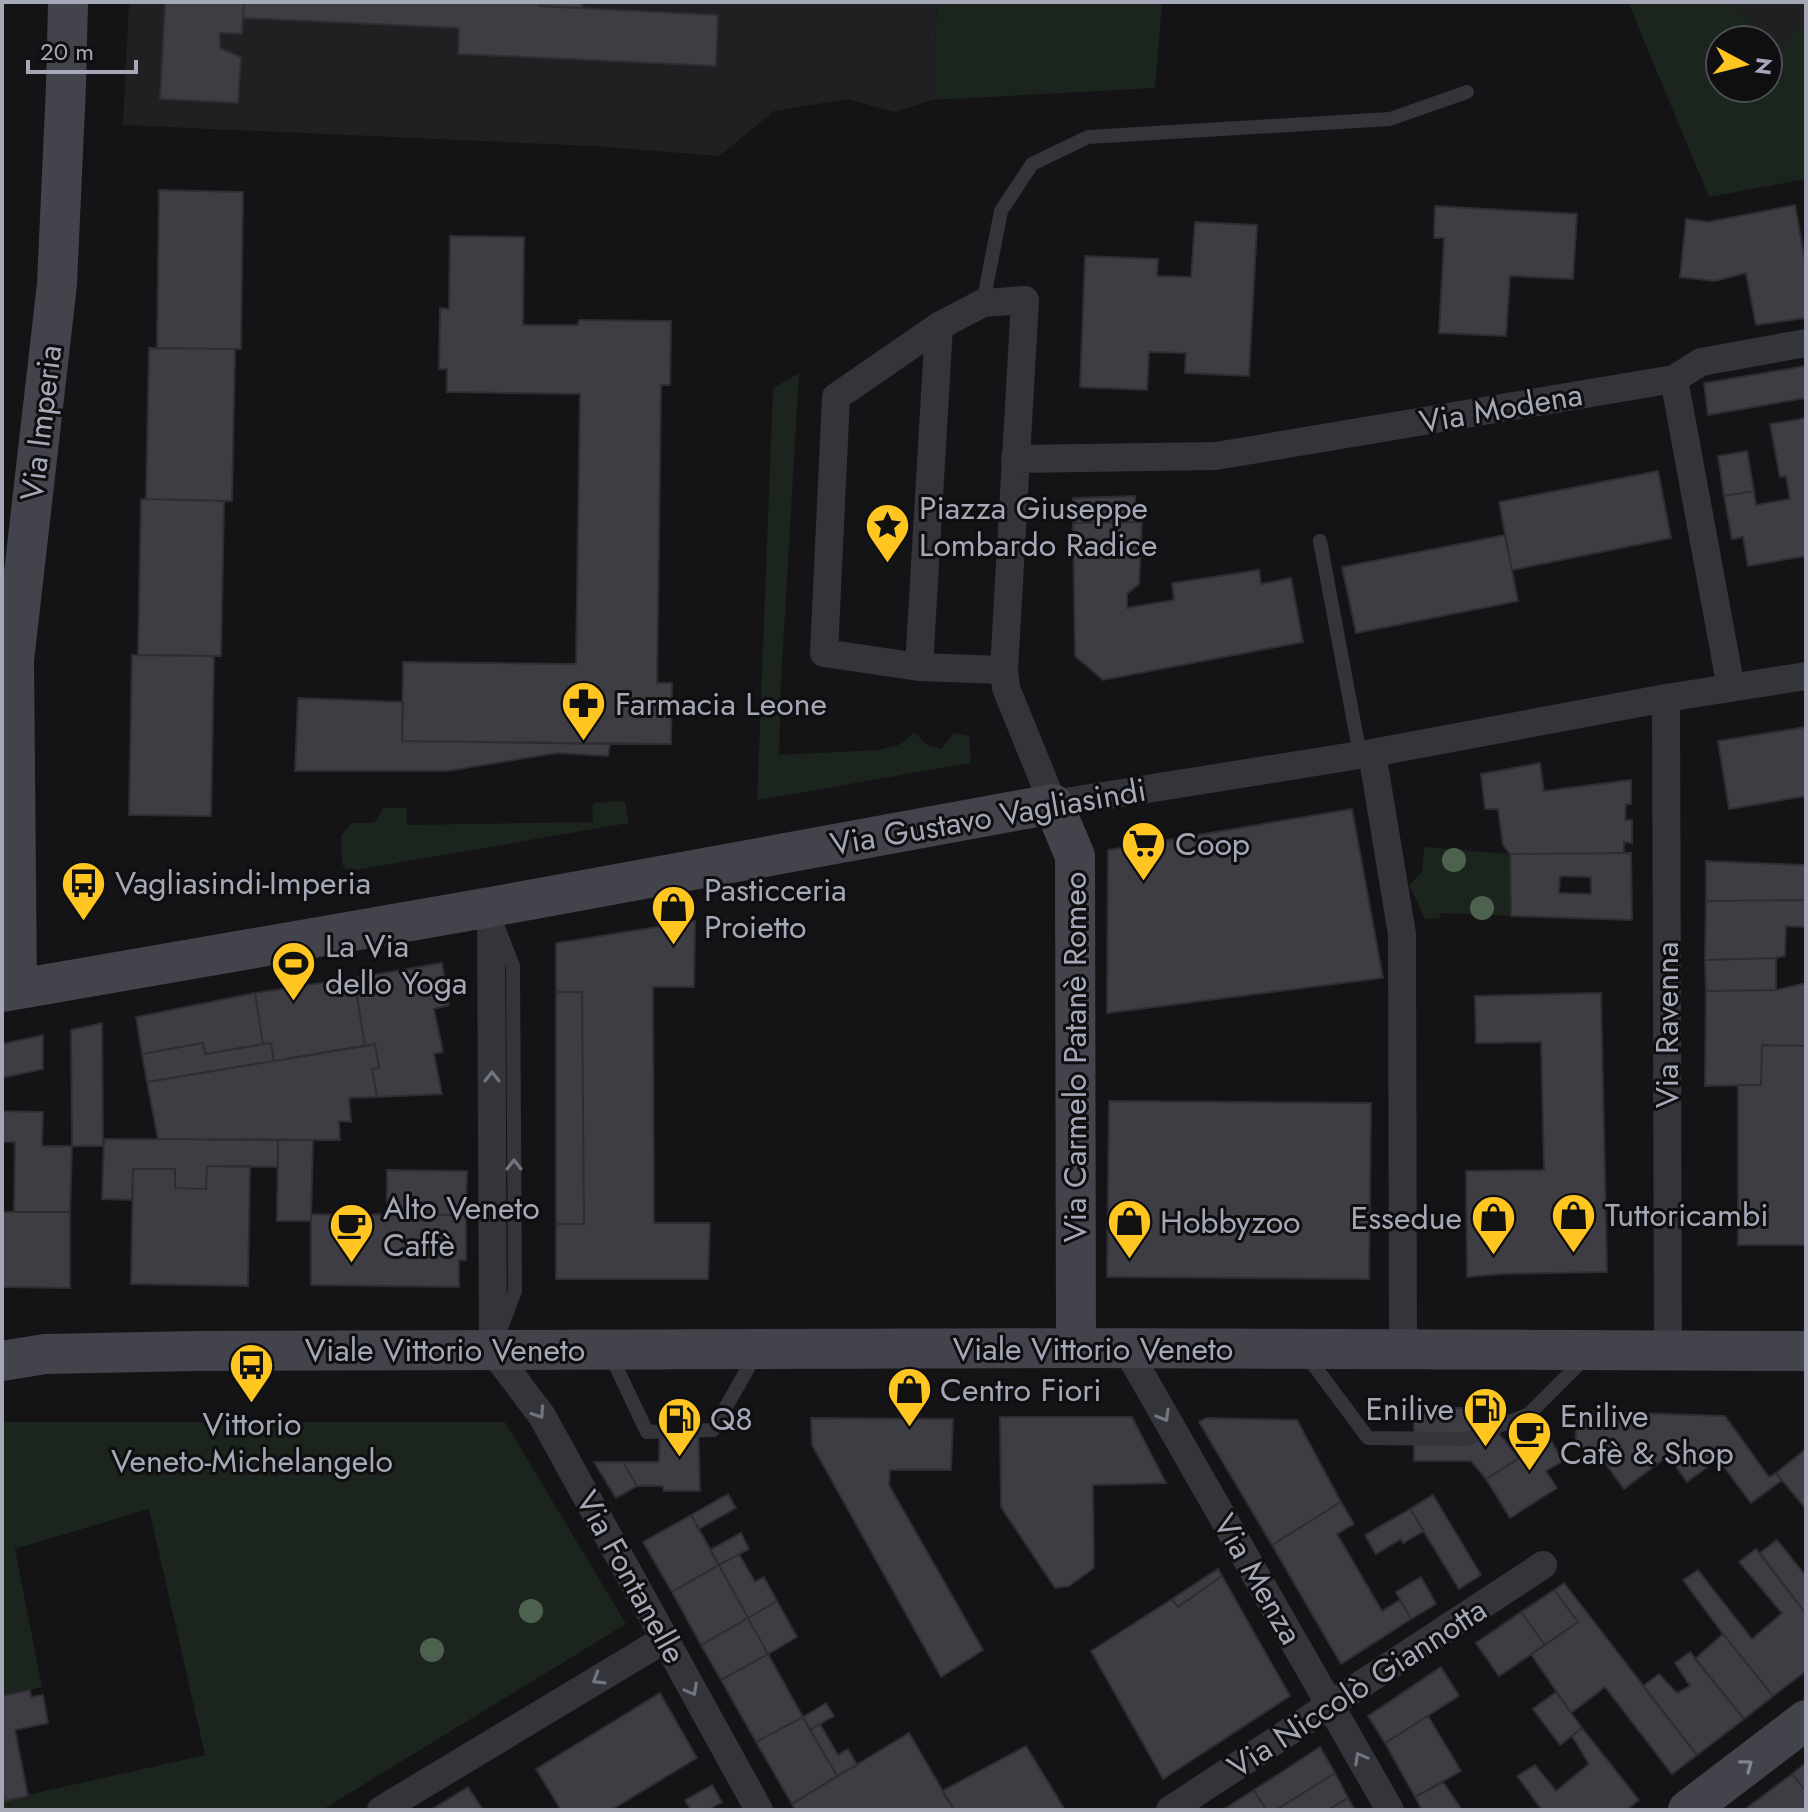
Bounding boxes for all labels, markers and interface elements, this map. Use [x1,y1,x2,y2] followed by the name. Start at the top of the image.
[28,24,136,74] scale bar
[1704,24,1784,104] north arrow
[40,34,94,69] text: 20 m
[1747,56,1781,77] text: N
[9,342,73,504] street label: Via Imperia
[1416,371,1586,445] street label: Via Modena
[919,485,1157,568] place label: Piazza Giuseppe Lombardo Radice
[864,502,912,565] place icon: Piazza Giuseppe Lombardo Radice
[560,680,608,743] pharmacy icon: Farmacia Leone
[615,681,827,727] place label: Farmacia Leone
[827,767,1149,867] street label: Via Gustavo Vagliasindi
[1120,820,1168,883] supermarket icon: Coop
[1175,821,1250,867] place label: Coop
[60,859,108,922] bus stop icon: Vagliasindi-Imperia
[115,860,371,906] place label: Vagliasindi-Imperia
[704,867,847,950] place label: Pasticceria Proietto
[1052,872,1098,1242] street label: Via Carmelo Patanè Romeo
[649,884,697,947] shop icon: Pasticceria Proietto
[325,923,467,1006] place label: La Via dello Yoga
[270,940,318,1003] sports icon: La Via dello Yoga
[1644,942,1690,1108] street label: Via Ravenna
[483,1070,501,1083] one-way arrow
[505,1158,523,1171] one-way arrow
[383,1185,540,1268] place label: Alto Veneto Caffè
[1550,1191,1598,1254] shop icon: Tuttoricambi
[1605,1192,1768,1238] place label: Tuttoricambi
[1469,1194,1517,1257] shop icon: Essedue
[1351,1195,1462,1241] place label: Essedue
[1105,1198,1153,1261] shop icon: Hobbyzoo
[1160,1199,1301,1245] place label: Hobbyzoo
[328,1202,376,1265] cafe icon: Alto Veneto Caffè
[953,1326,1233,1372] street label: Viale Vittorio Veneto
[305,1327,585,1373] street label: Viale Vittorio Veneto
[228,1341,276,1404] bus stop icon: Vittorio Veneto-Michelangelo
[885,1366,933,1429] shop icon: Centro Fiori
[940,1367,1102,1413] place label: Centro Fiori
[1461,1385,1509,1448] fuel station icon: Enilive
[1366,1386,1454,1432] place label: Enilive
[1560,1393,1734,1476] place label: Enilive Cafè & Shop
[655,1395,703,1458] fuel station icon: Q8
[710,1396,753,1442] place label: Q8
[111,1401,393,1484] place label: Vittorio Veneto-Michelangelo
[529,1405,544,1419] one-way arrow
[1154,1407,1170,1422] one-way arrow
[1505,1410,1553,1473] cafe icon: Enilive Cafè & Shop
[565,1482,697,1672] street label: Via Fontanelle
[1202,1505,1314,1653] street label: Via Menza
[1219,1587,1495,1789] street label: Via Niccolò Giannotta
[592,1670,607,1685] one-way arrow
[683,1681,698,1696] one-way arrow
[1355,1752,1370,1766] one-way arrow
[1738,1760,1753,1774] one-way arrow

